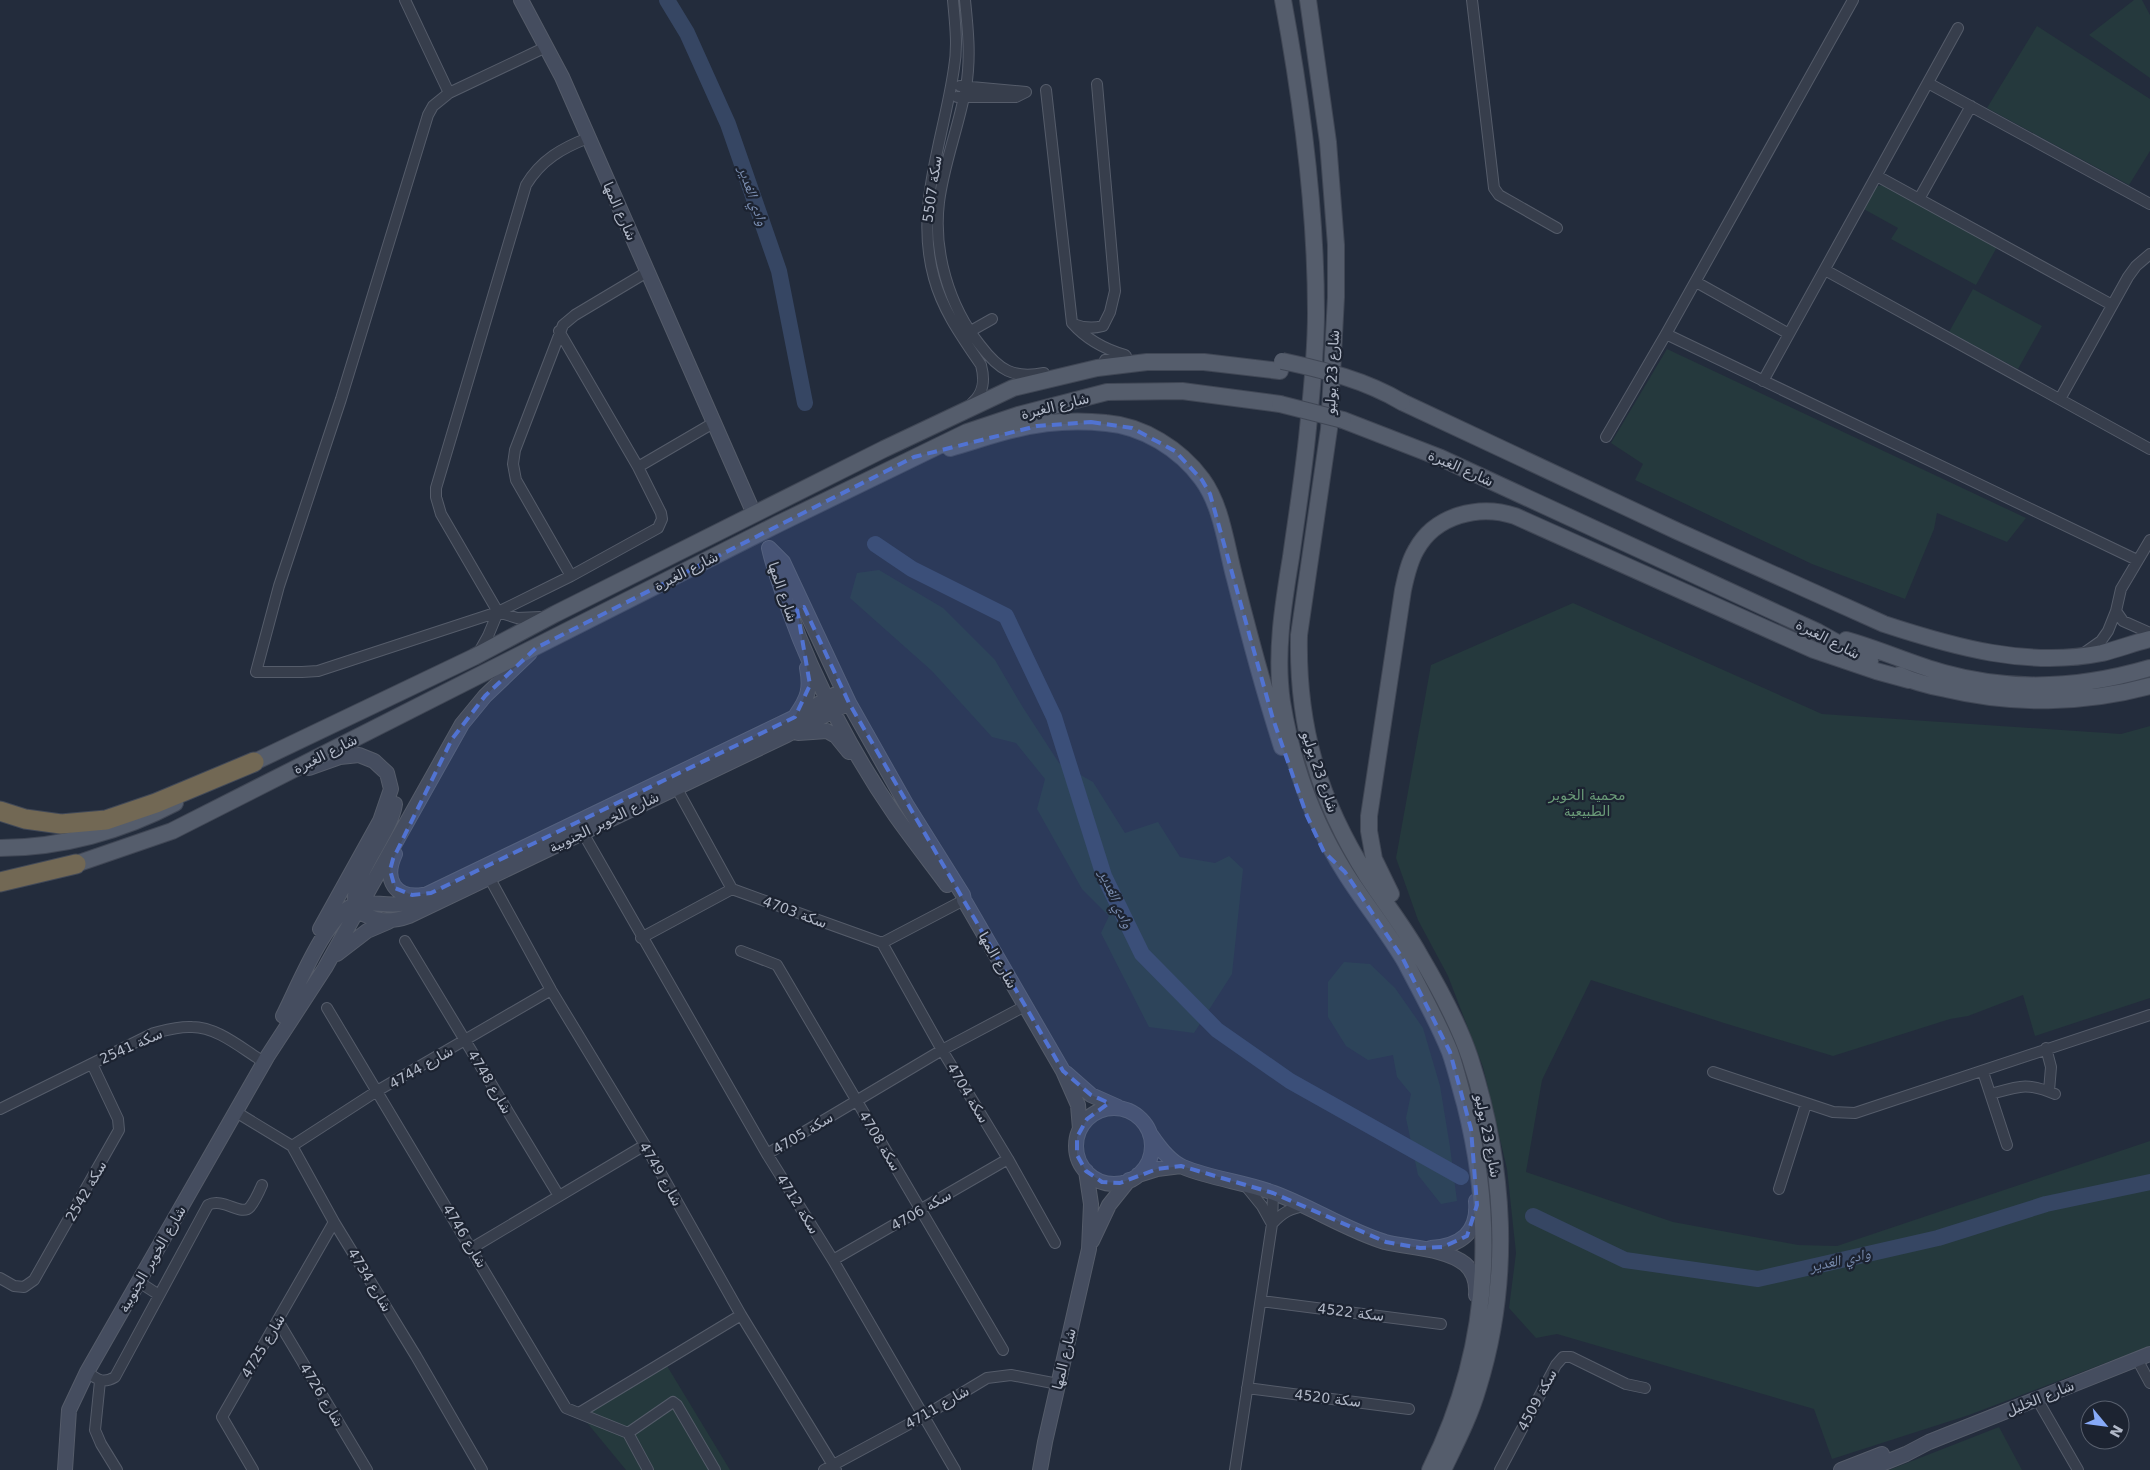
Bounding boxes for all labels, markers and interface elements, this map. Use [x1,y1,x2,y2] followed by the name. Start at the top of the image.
[919,155,945,223] street label: سكة 5507
[731,163,772,229] water label: وادي الغدير
[599,179,640,243] street label: شارع المها
[1322,329,1343,416] street label: شارع 23 يوليو
[1019,390,1091,423] street label: شارع الغبرة
[1425,447,1496,490] street label: شارع الغبرة
[651,548,721,595] street label: شارع الغبرة
[764,560,801,624] street label: شارع المها
[1793,616,1863,663] street label: شارع الغبرة
[1297,728,1341,815] street label: شارع 23 يوليو
[290,731,360,778] street label: شارع الغبرة
[1548,787,1625,819] park label: محمية الخوير الطبيعية
[546,788,662,856] street label: شارع الخوير الجنوبية
[1092,866,1137,932] water label: وادي الغدير
[761,893,829,931] street label: 4703 سكة
[975,929,1021,992] street label: شارع المها
[97,1025,165,1067] street label: سكة 2541
[386,1042,456,1093] street label: 4744 شارع
[464,1047,515,1117] street label: 4748 شارع
[944,1060,992,1126] street label: سكة 4704
[1471,1092,1504,1179] street label: شارع 23 يوليو
[856,1108,904,1174] street label: سكة 4708
[770,1109,836,1157] street label: 4705 سكة
[635,1139,686,1209] street label: 4749 شارع
[62,1158,110,1224] street label: سكة 2542
[773,1171,823,1237] street label: سكة 4712
[888,1186,954,1234] street label: 4706 سكة
[439,1201,490,1271] street label: 4746 شارع
[115,1203,190,1316] street label: شارع الخوير الجنوبية
[1807,1244,1873,1279] water label: وادي الغدير
[344,1245,395,1315] street label: 4734 شارع
[1317,1300,1385,1324] street label: سكة 4522
[238,1311,289,1381] street label: 4725 شارع
[1049,1327,1080,1391] street label: شارع المها
[296,1360,347,1430] street label: 4726 شارع
[1514,1367,1560,1433] street label: سكة 4509
[2004,1377,2077,1420] street label: شارع الخليل
[902,1382,972,1433] street label: 4711 شارع
[1294,1386,1362,1410] street label: سكة 4520
[2080,1400,2130,1450] north arrow
[2107,1422,2126,1440] text: N

